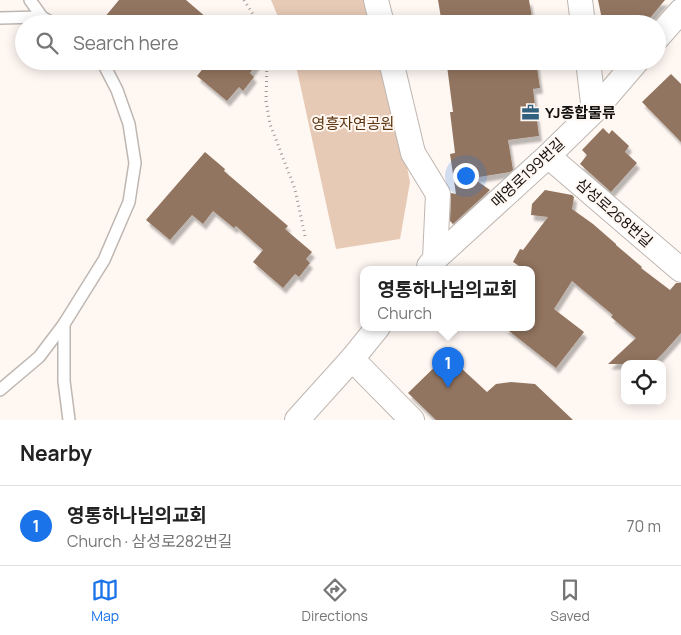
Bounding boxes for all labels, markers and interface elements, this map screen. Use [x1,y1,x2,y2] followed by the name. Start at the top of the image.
[15,15,666,70] search box
[33,29,61,57] icon: search
[73,30,179,56] text: Search here
[545,102,616,123] place label: YJ종합물류
[521,103,541,123] office icon: YJ종합물류
[312,113,394,134] park label: 영흥자연공원
[486,133,569,212] street label: 매영로199번길
[453,163,479,189] your location
[571,173,657,252] street label: 삼성로268번길
[360,266,535,331] popup
[378,276,517,302] text: 영통하나님의교회
[378,302,432,324] text: Church
[432,347,464,388] pin: 1
[621,360,666,405] map controls
[621,360,666,405] button: locate
[20,439,92,467] text: Nearby
[67,502,207,528] text: 영통하나님의교회
[32,515,40,537] text: 1
[626,515,661,537] text: 70 m
[67,530,233,552] text: Church · 삼성로282번길
[91,576,119,625] tab: Map
[302,576,368,625] tab: Directions
[550,576,590,625] tab: Saved

